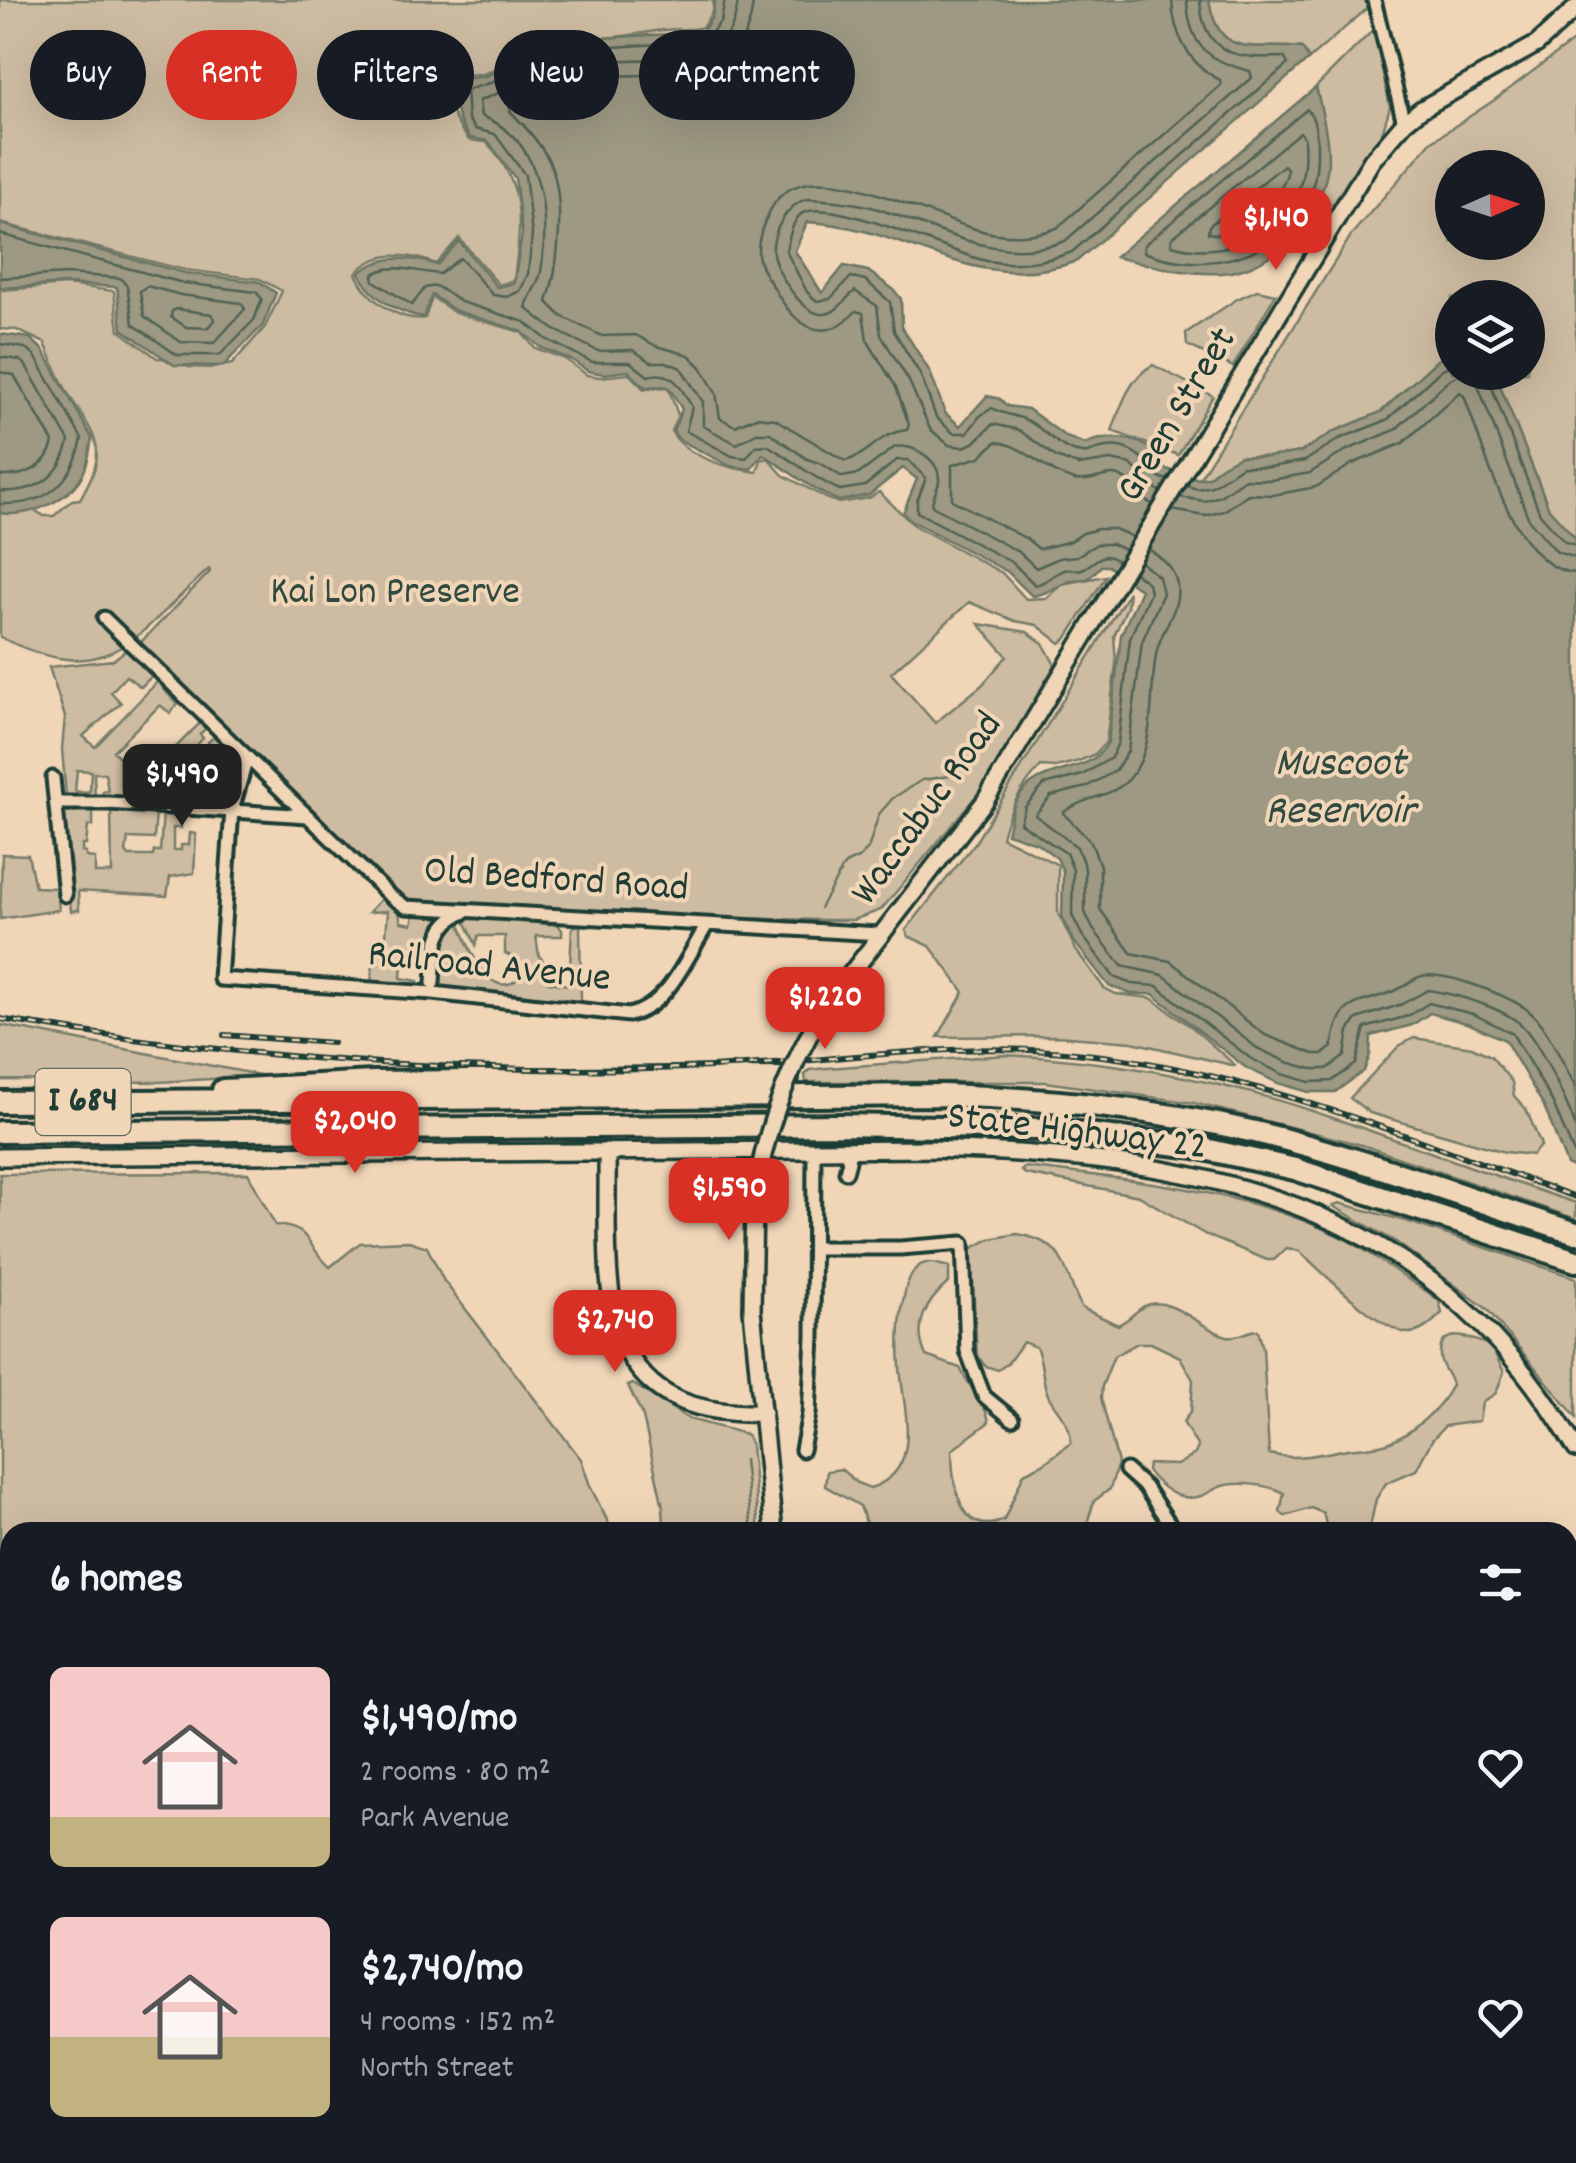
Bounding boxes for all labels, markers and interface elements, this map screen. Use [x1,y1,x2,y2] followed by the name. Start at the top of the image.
[30,30,146,120] chip: Buy
[166,30,297,120] chip: Rent
[317,30,474,120] chip: Filters
[494,30,619,120] chip: New
[639,30,855,120] chip: Apartment
[1435,150,1545,260] north arrow
[1435,150,1545,390] map controls
[1195,188,1357,273] pin: $1,140
[1242,197,1310,243] text: $1,140
[1435,280,1545,390] button: layers
[1104,318,1254,514] street label: Green Street
[270,566,520,623] park label: Kai Lon Preserve
[839,701,1019,919] street label: Waccabuc Road
[1265,736,1419,844] water label: Muscoot Reservoir
[101,744,263,829] pin: $1,490
[145,753,219,799] text: $1,490
[422,844,690,920] street label: Old Bedford Road
[365,928,613,1010] street label: Railroad Avenue
[744,967,906,1052] pin: $1,220
[788,976,862,1022] text: $1,220
[36,1069,130,1135] road number: I 684
[944,1090,1210,1178] street label: State Highway 22
[274,1091,436,1176] pin: $2,040
[313,1100,397,1146] text: $2,040
[648,1158,810,1243] pin: $1,590
[691,1167,767,1213] text: $1,590
[534,1290,696,1375] pin: $2,740
[575,1299,655,1345] text: $2,740
[50,1552,183,1612] text: 6 homes
[1473,1555,1528,1610] icon: filters
[360,1691,518,1751] text: $1,490/mo
[130,1707,250,1827] icon: home
[1473,1740,1528,1795] icon: heart
[360,1751,550,1797] text: 2 rooms · 80 m²
[360,1797,509,1843] text: Park Avenue
[360,1941,524,2001] text: $2,740/mo
[130,1957,250,2077] icon: home
[1473,1990,1528,2045] icon: heart
[360,2001,555,2047] text: 4 rooms · 152 m²
[360,2047,513,2093] text: North Street

